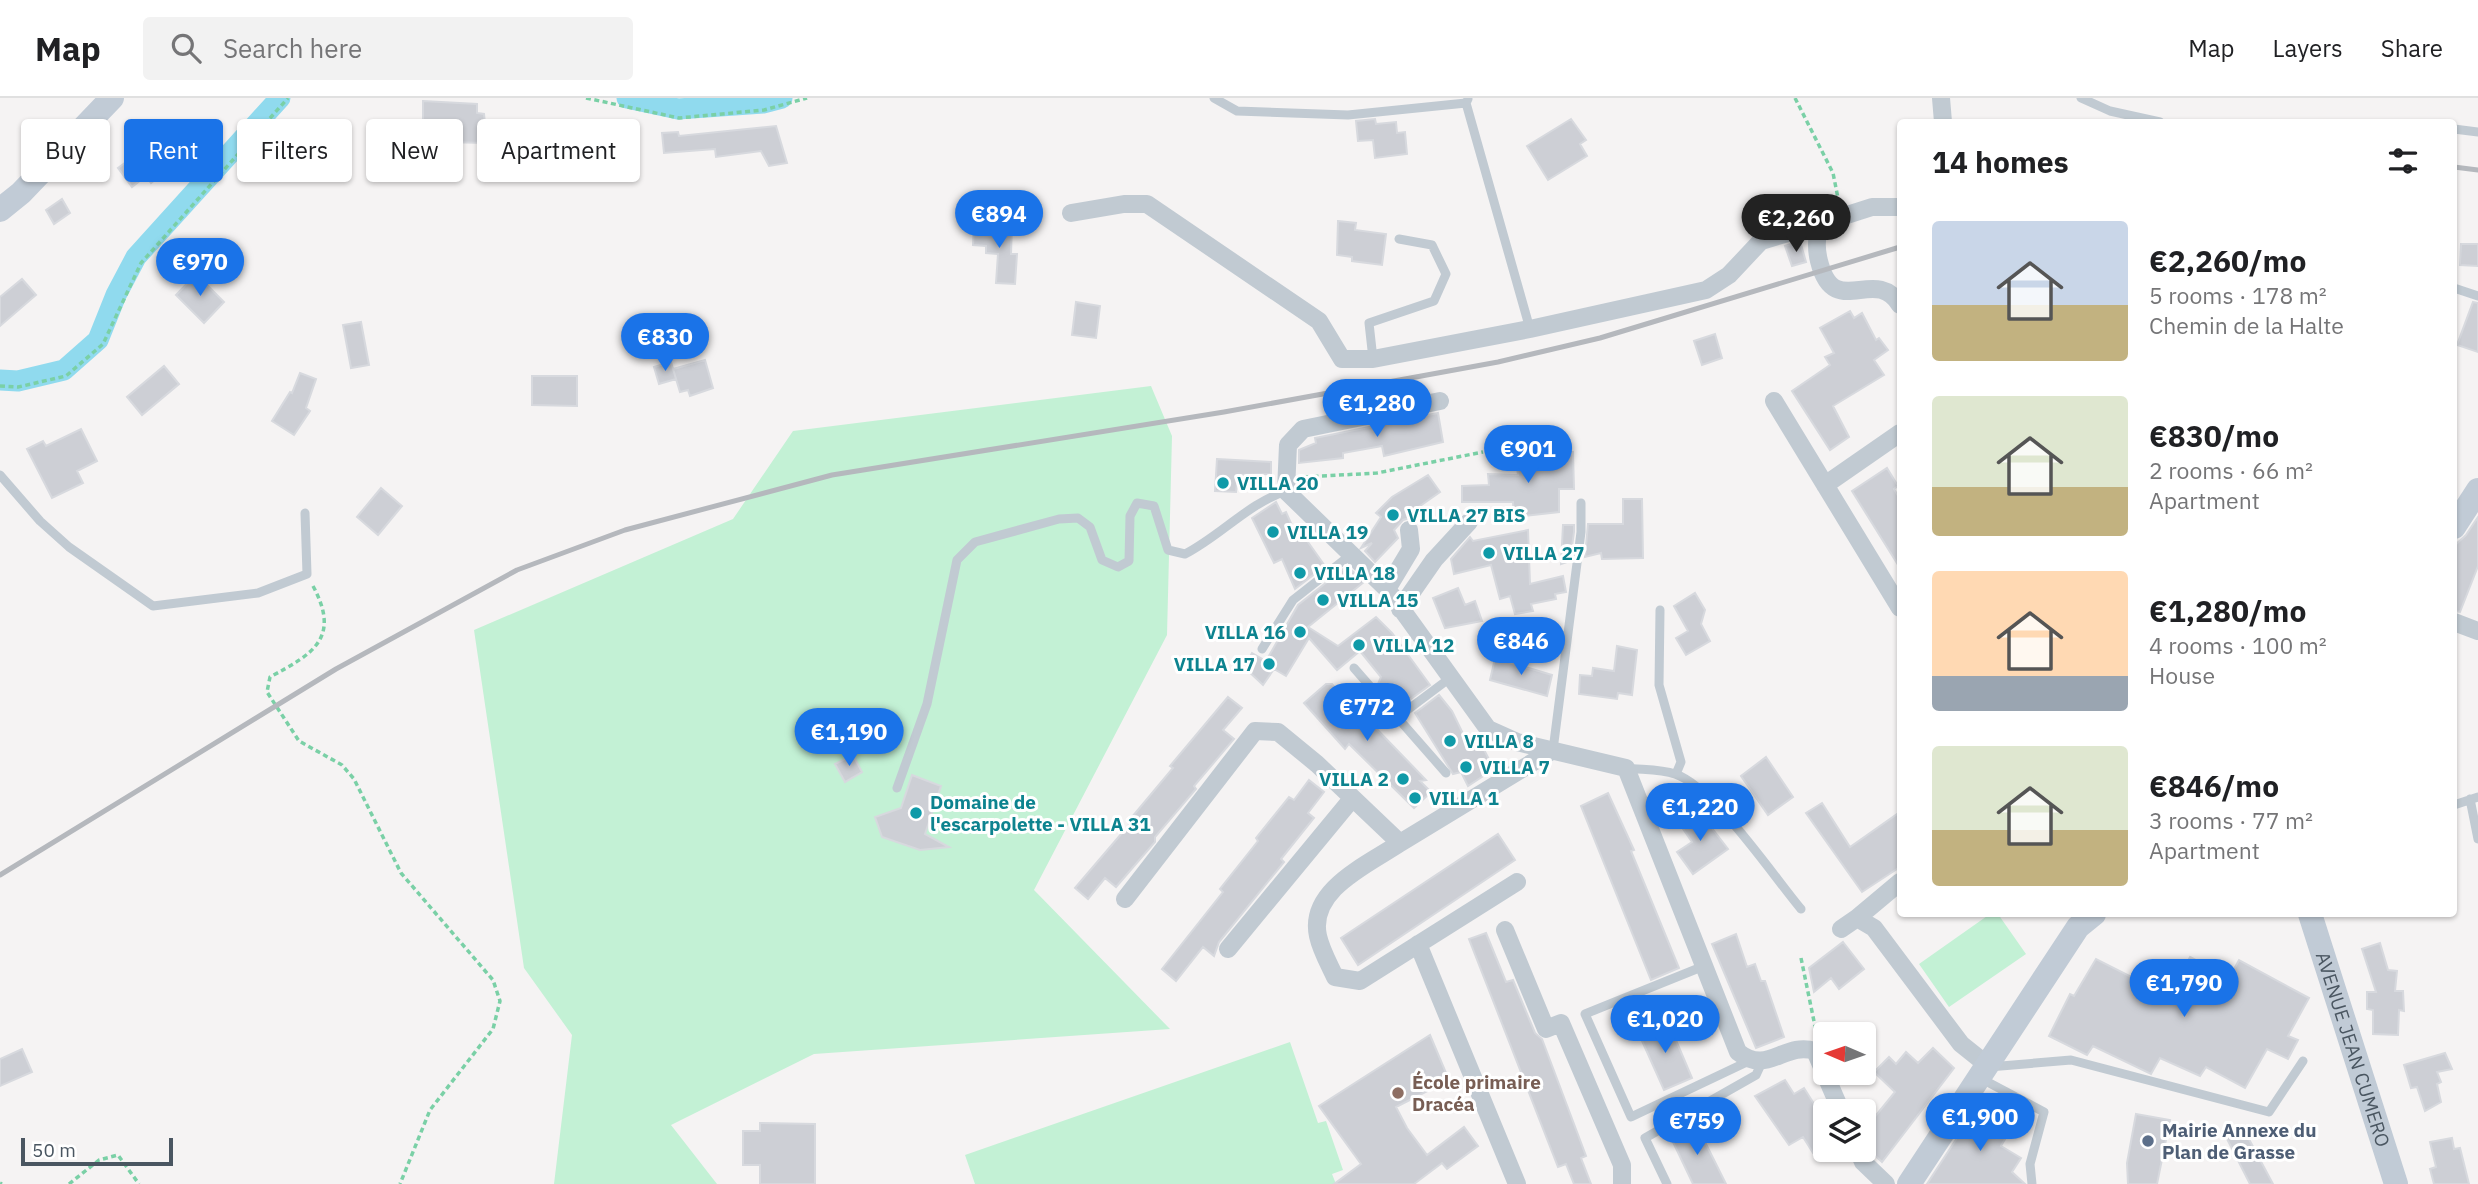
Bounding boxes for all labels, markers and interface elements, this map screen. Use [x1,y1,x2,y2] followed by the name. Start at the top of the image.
[143,17,633,80] search box
[35,27,101,70] text: Map
[167,29,205,67] icon: search
[223,31,362,65] text: Search here
[2188,32,2235,64] text: Map
[2273,32,2343,64] text: Layers
[2381,32,2443,64] text: Share
[21,119,110,182] chip: Buy
[124,119,223,182] chip: Rent
[237,119,352,182] chip: Filters
[366,119,463,182] chip: New
[477,119,640,182] chip: Apartment
[1932,142,2069,181] text: 14 homes
[2384,142,2422,180] icon: filters
[958,190,1040,250] pin: €894
[1739,194,1853,254] pin: €2,260
[971,198,1027,228] text: €894
[1758,202,1834,232] text: €2,260
[159,238,241,298] pin: €970
[2149,241,2306,280] text: €2,260/mo
[172,246,228,276] text: €970
[1988,249,2072,333] icon: home
[2149,280,2327,310] text: 5 rooms · 178 m²
[2149,310,2344,340] text: Chemin de la Halte
[624,314,706,373] pin: €830
[637,321,693,351] text: €830
[1320,380,1434,439] pin: €1,280
[1339,387,1415,417] text: €1,280
[2149,416,2279,455] text: €830/mo
[1988,424,2072,508] icon: home
[1487,426,1569,485] pin: €901
[1500,433,1556,463] text: €901
[2149,455,2313,485] text: 2 rooms · 66 m²
[1237,471,1318,495] place label: VILLA 20
[1215,475,1231,491] marker: VILLA 20
[2149,485,2260,515] text: Apartment
[1407,503,1526,527] place label: VILLA 27 BIS
[1385,507,1401,523] marker: VILLA 27 BIS
[1287,520,1368,544] place label: VILLA 19
[1265,524,1281,540] marker: VILLA 19
[1503,541,1584,565] place label: VILLA 27
[1481,545,1497,561] marker: VILLA 27
[1314,561,1395,585] place label: VILLA 18
[1292,565,1308,581] marker: VILLA 18
[1337,588,1418,612] place label: VILLA 15
[2149,591,2306,630] text: €1,280/mo
[1315,592,1331,608] marker: VILLA 15
[1988,599,2072,683] icon: home
[1480,618,1562,677] pin: €846
[1205,620,1286,644] place label: VILLA 16
[1292,624,1308,640] marker: VILLA 16
[1493,625,1549,655] text: €846
[2149,630,2327,660] text: 4 rooms · 100 m²
[1373,633,1454,657] place label: VILLA 12
[1351,637,1367,653] marker: VILLA 12
[1174,652,1255,676] place label: VILLA 17
[1261,656,1277,672] marker: VILLA 17
[2149,660,2215,690] text: House
[1326,684,1408,743] pin: €772
[1339,691,1395,721] text: €772
[792,708,906,768] pin: €1,190
[811,716,887,746] text: €1,190
[1464,729,1534,753] place label: VILLA 8
[1442,733,1458,749] marker: VILLA 8
[1480,755,1550,779] place label: VILLA 7
[1458,759,1474,775] marker: VILLA 7
[2149,766,2279,805] text: €846/mo
[1319,767,1389,791] place label: VILLA 2
[1395,771,1411,787] marker: VILLA 2
[1988,774,2072,858] icon: home
[1643,784,1757,843] pin: €1,220
[1429,786,1500,810] place label: VILLA 1
[930,790,1151,836] place label: Domaine de l'escarpolette - VILLA 31
[1407,790,1423,806] marker: VILLA 1
[1662,791,1738,821] text: €1,220
[908,805,924,821] marker: Domaine de l'escarpolette - VILLA 31
[2149,805,2313,835] text: 3 rooms · 77 m²
[2149,835,2260,865] text: Apartment
[2311,949,2395,1150] street label: AVENUE JEAN CUMERO
[2127,960,2241,1019] pin: €1,790
[2146,967,2222,997] text: €1,790
[1608,996,1722,1055] pin: €1,020
[1627,1003,1703,1033] text: €1,020
[1813,1022,1876,1085] north arrow
[1813,1022,1876,1162] map controls
[1412,1070,1541,1116] place label: École primaire Dracéa
[1390,1085,1406,1101] marker: École primaire Dracéa
[1923,1094,2037,1153] pin: €1,900
[1656,1098,1738,1157] pin: €759
[1813,1099,1876,1162] button: layers
[1942,1101,2018,1131] text: €1,900
[1669,1105,1725,1135] text: €759
[2162,1118,2317,1164] place label: Mairie Annexe du Plan de Grasse
[2140,1133,2156,1149] marker: Mairie Annexe du Plan de Grasse
[21,1135,173,1167] scale bar
[32,1138,76,1162] text: 50 m

